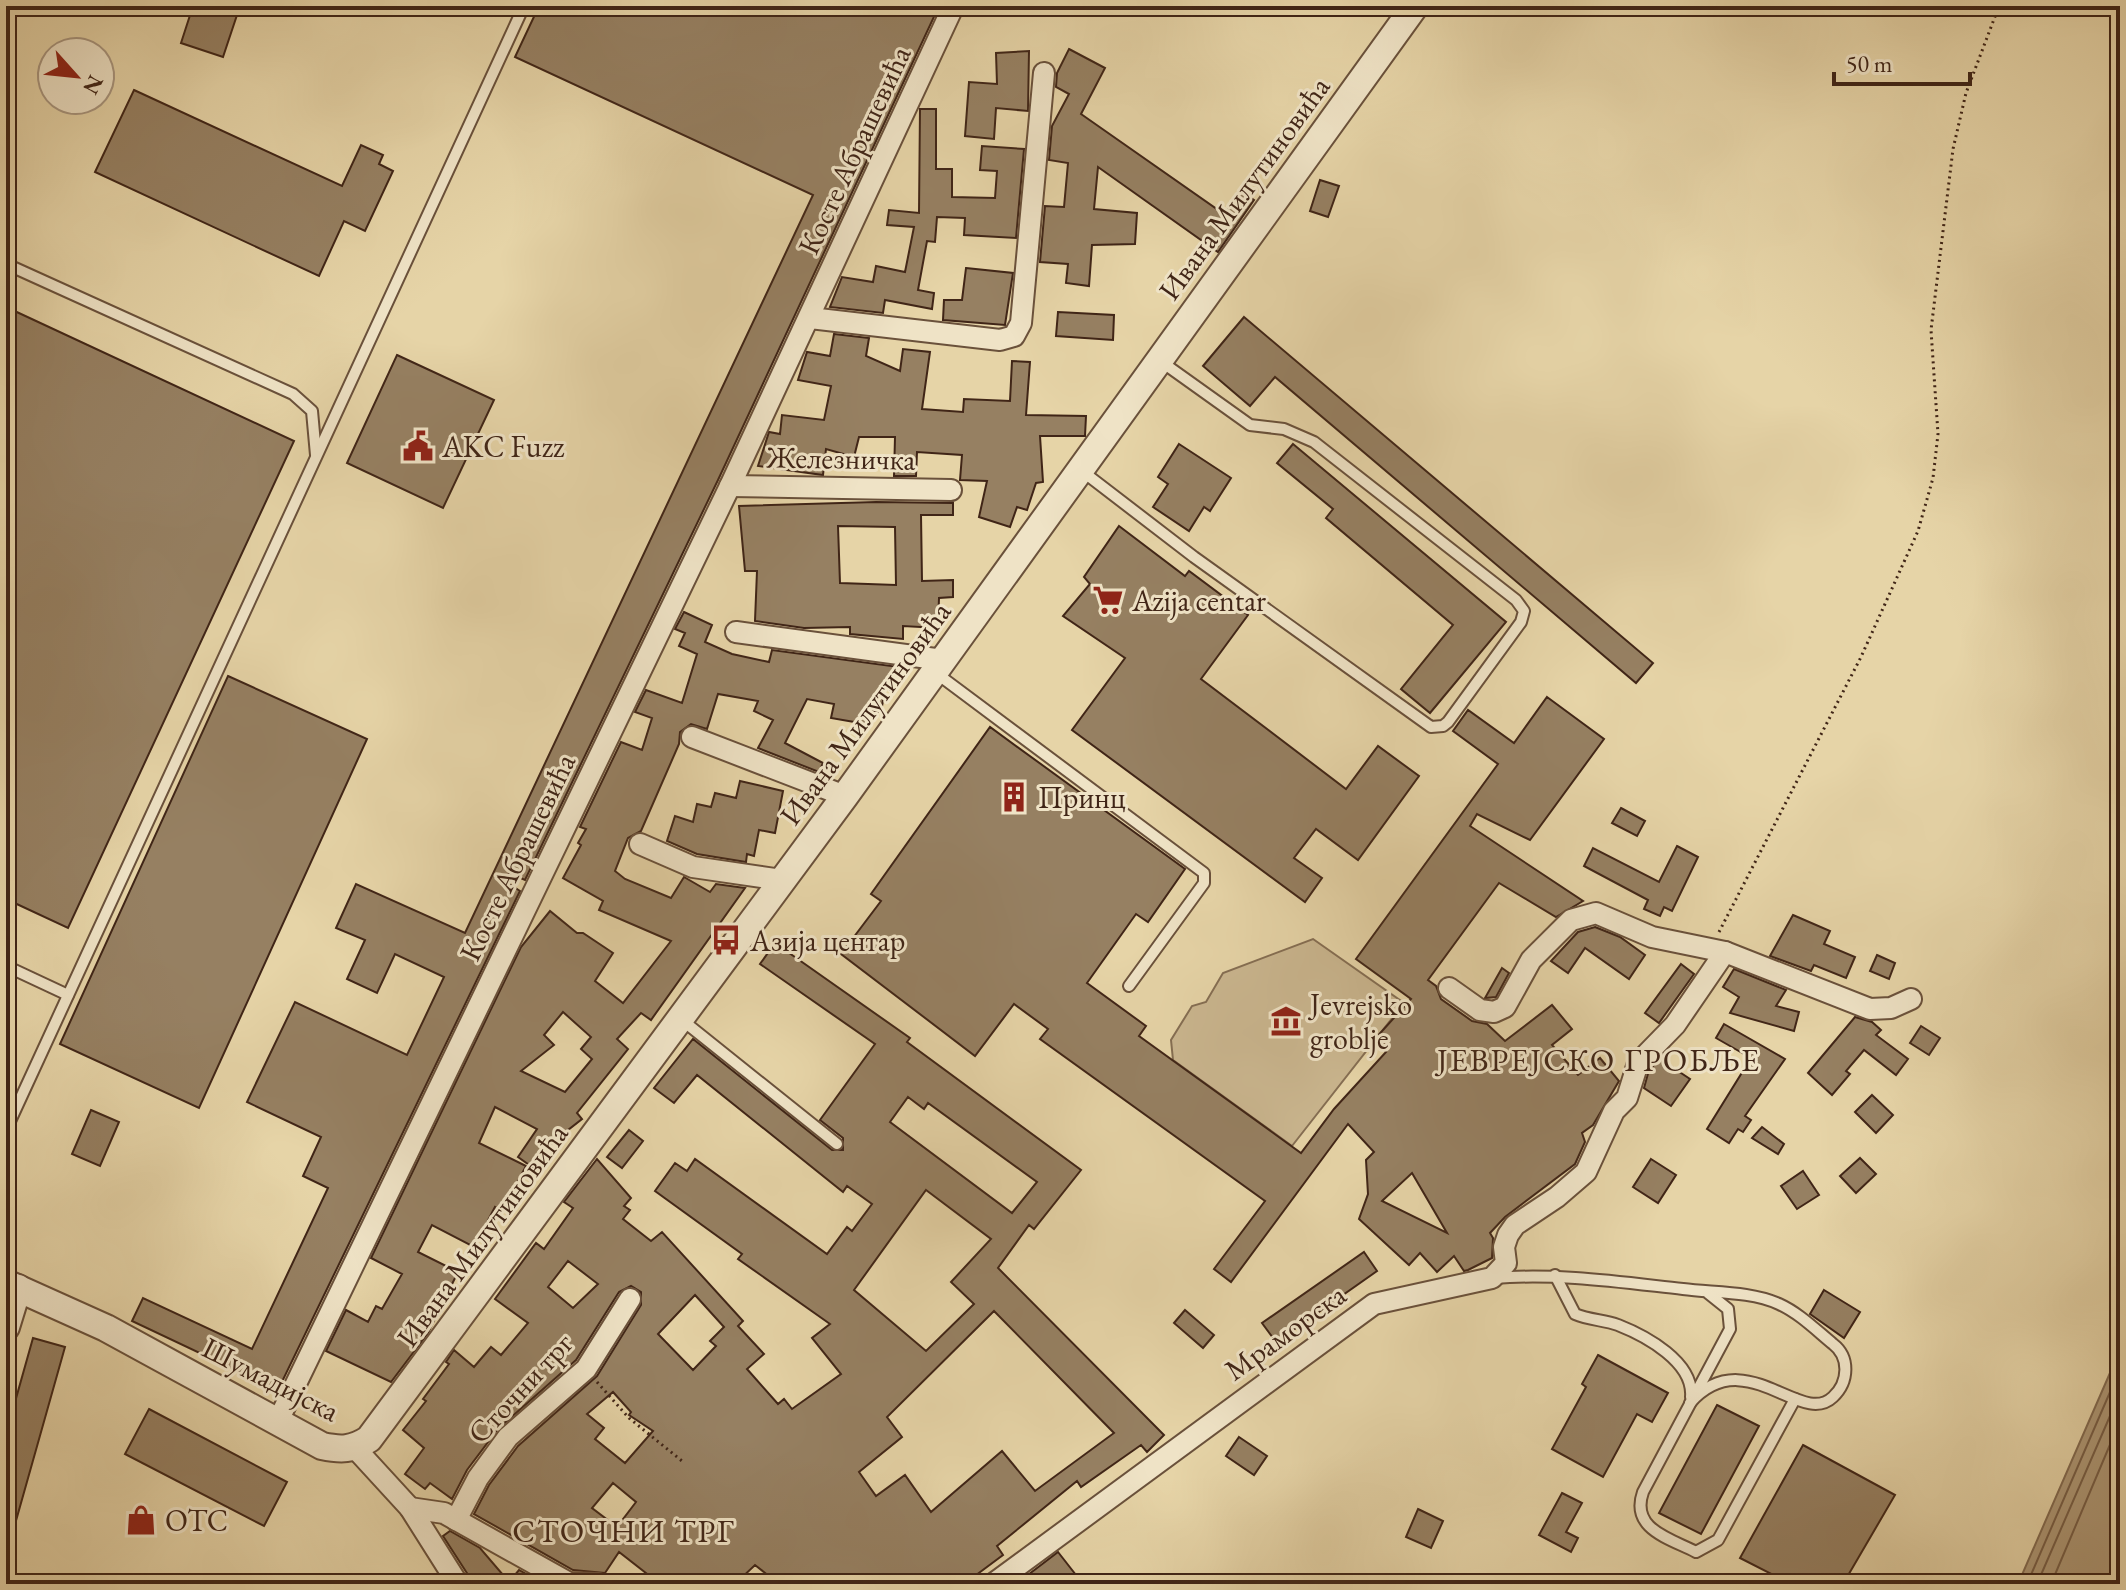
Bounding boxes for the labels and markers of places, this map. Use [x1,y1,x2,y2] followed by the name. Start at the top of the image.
[441,427,565,466] place label: AKC Fuzz
[401,429,435,463] public building icon: AKC Fuzz
[1131,581,1266,620] place label: Azija centar
[1091,583,1125,617] supermarket icon: Azija centar
[1038,778,1126,817] place label: Принц
[997,780,1031,814] building icon: Принц
[749,921,905,960] place label: Азија центар
[709,923,743,957] bus stop icon: Азија центар
[1307,985,1412,1058] place label: Jevrejsko groblje
[1269,1004,1303,1038] museum icon: Jevrejsko groblje
[165,1501,228,1540] place label: OTC
[124,1503,158,1537] shop icon: OTC

